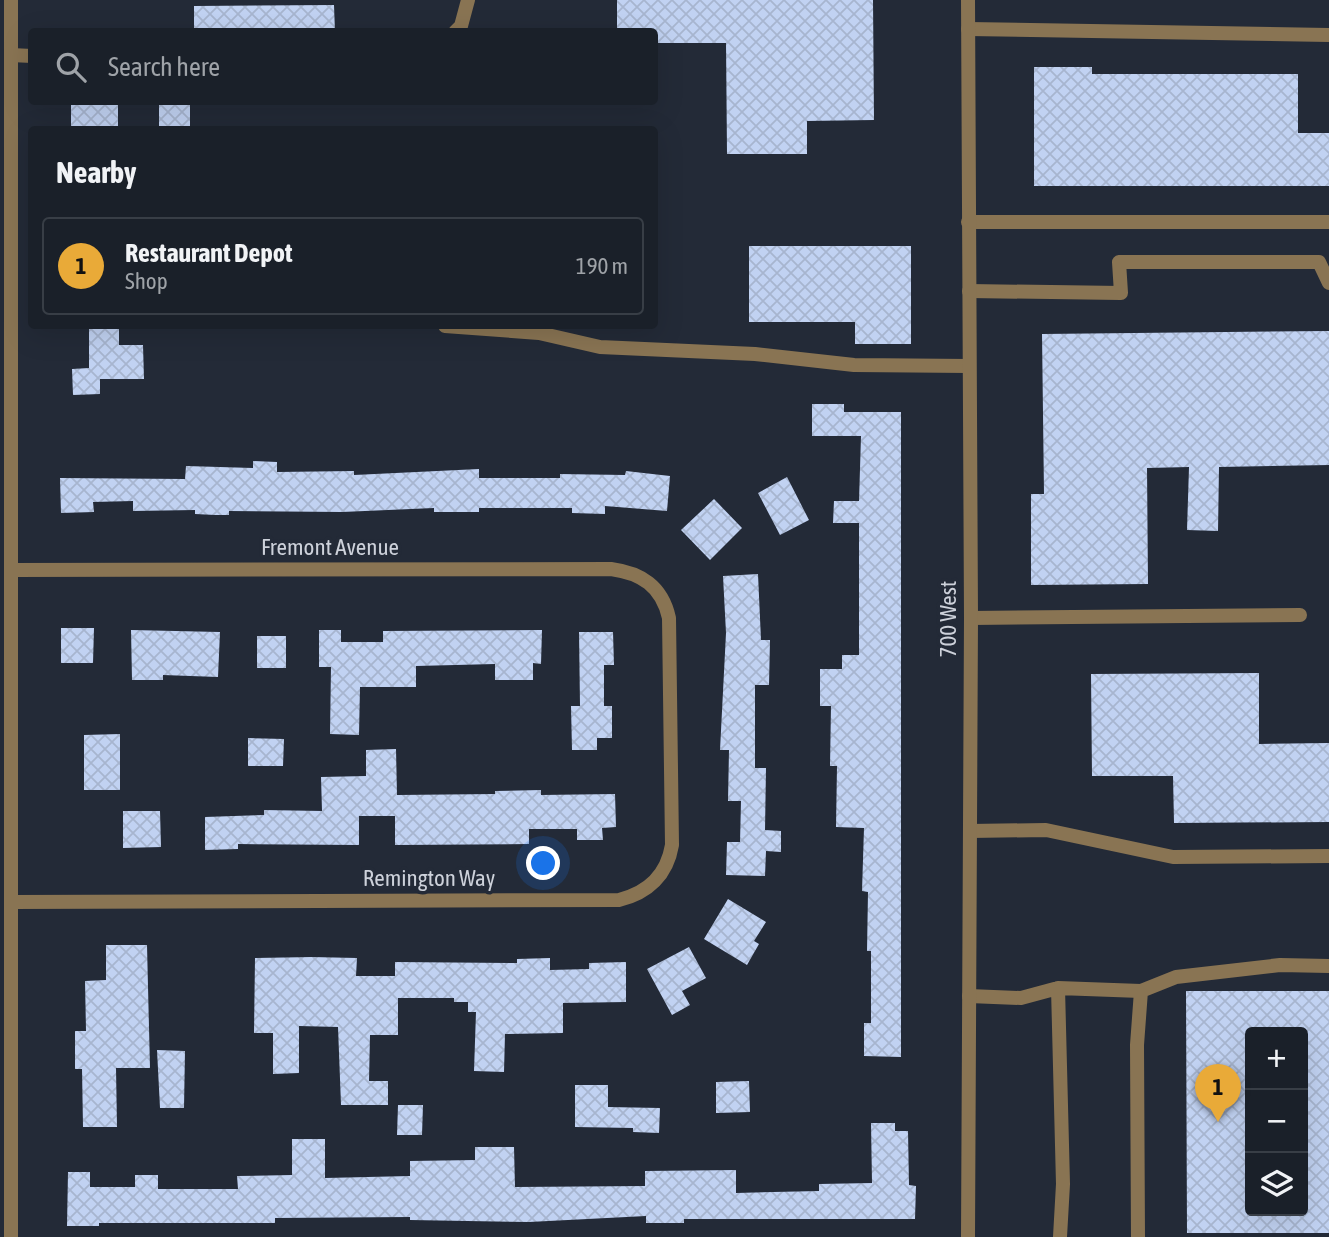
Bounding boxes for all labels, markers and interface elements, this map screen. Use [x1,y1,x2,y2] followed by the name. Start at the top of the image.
[28,28,658,105] search box
[52,48,90,86] icon: search
[108,52,220,82] text: Search here
[56,155,136,189] text: Nearby
[125,238,292,268] text: Restaurant Depot
[76,253,86,279] text: 1
[576,253,628,279] text: 190 m
[125,268,168,294] text: Shop
[261,534,399,560] street label: Fremont Avenue
[935,581,961,657] street label: 700 West
[526,846,560,880] your location
[363,865,495,891] street label: Remington Way
[1245,1027,1308,1216] map controls
[1245,1027,1308,1090] button: +
[1195,1064,1241,1122] pin: 1
[1245,1090,1308,1153] button: −
[1245,1153,1308,1216] button: layers

